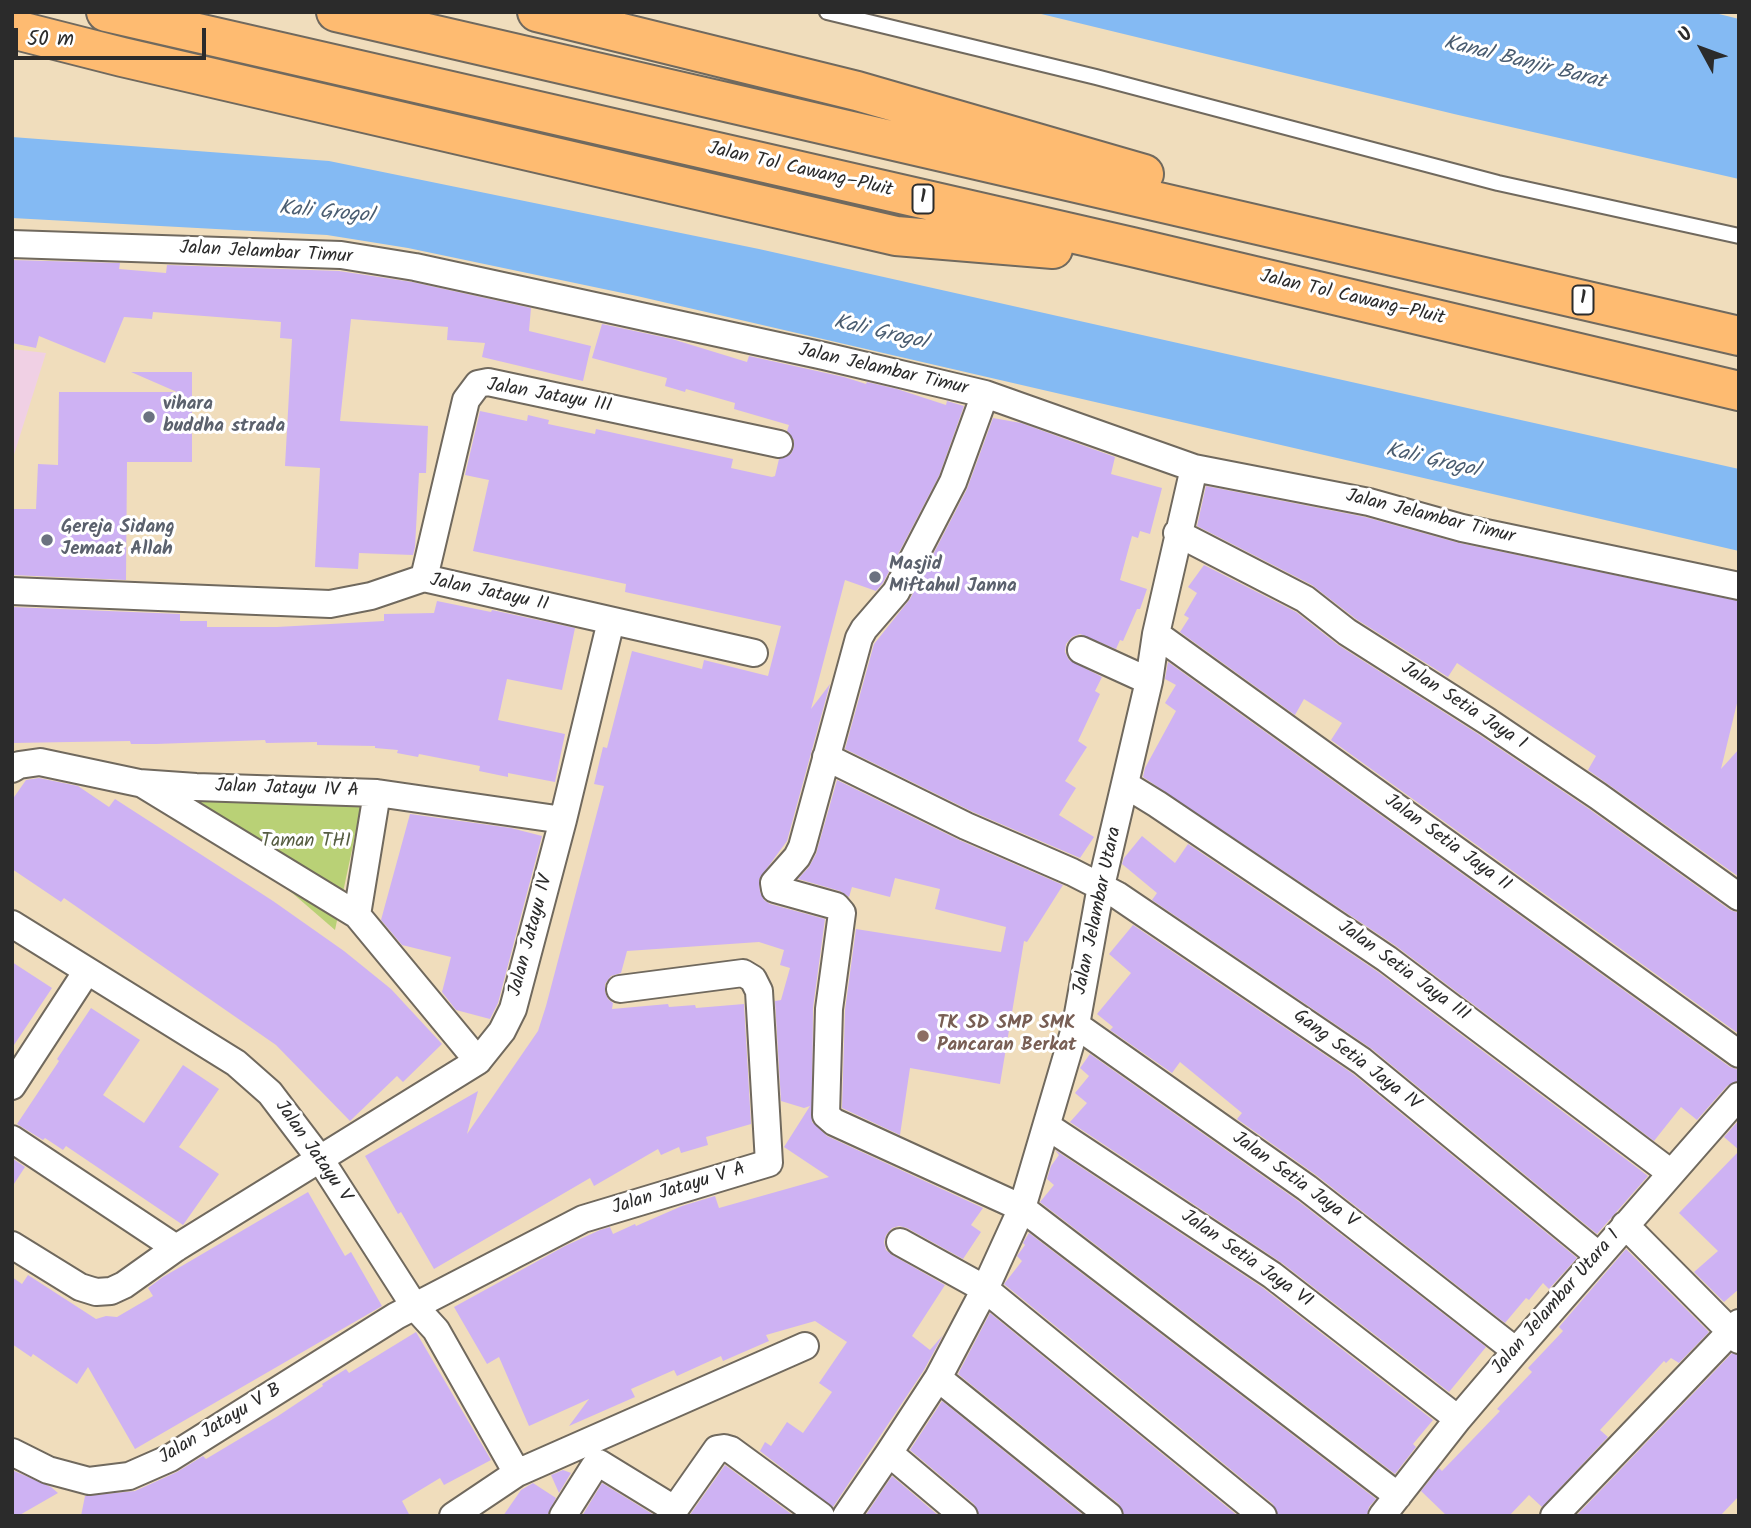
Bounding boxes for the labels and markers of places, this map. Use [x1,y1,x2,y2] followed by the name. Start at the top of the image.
[163,395,285,439] place label: vihara buddha strada
[141,409,157,425] marker: vihara buddha strada
[61,518,175,562] place label: Gereja Sidang Jemaat Allah
[39,532,55,548] marker: Gereja Sidang Jemaat Allah
[889,555,1017,599] place label: Masjid Miftahul Janna
[867,569,883,585] marker: Masjid Miftahul Janna
[937,1014,1077,1058] place label: TK SD SMP SMK Pancaran Berkat
[915,1028,931,1044] marker: TK SD SMP SMK Pancaran Berkat

